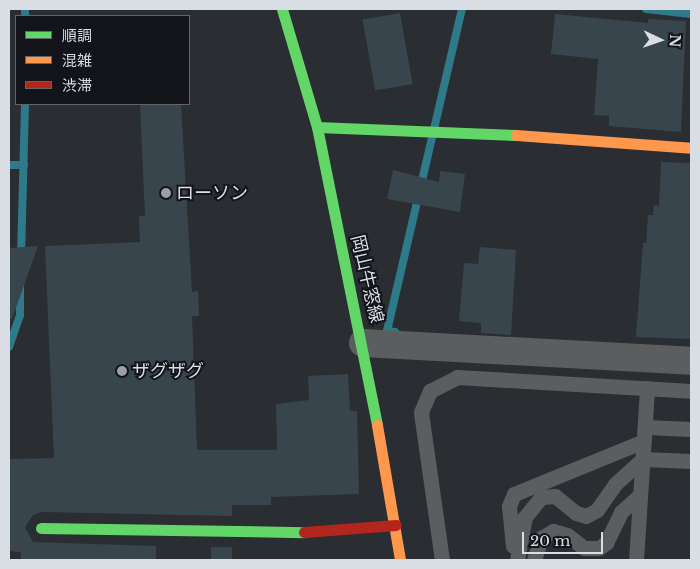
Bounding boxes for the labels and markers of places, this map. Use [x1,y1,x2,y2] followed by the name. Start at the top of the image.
[176,182,248,204] place label: ローソン
[160,187,172,199] marker: ローソン
[132,360,204,382] place label: ザグザグ
[116,365,128,377] marker: ザグザグ

